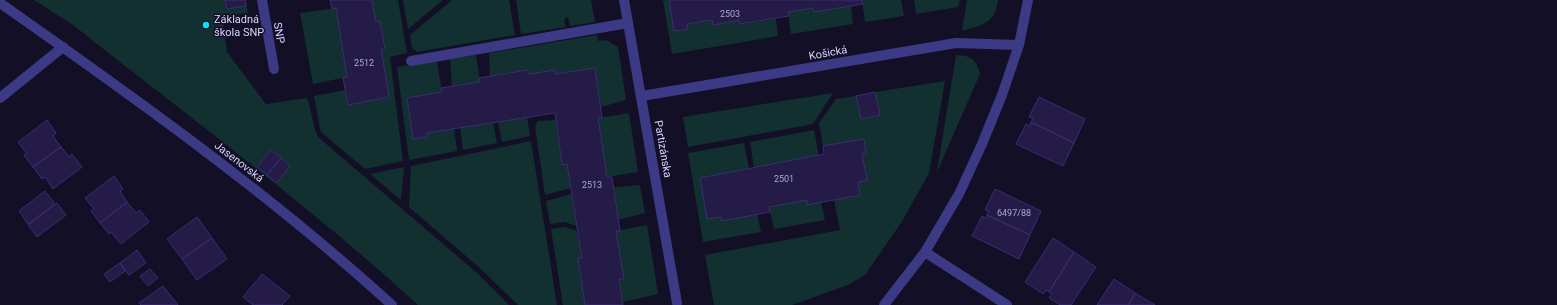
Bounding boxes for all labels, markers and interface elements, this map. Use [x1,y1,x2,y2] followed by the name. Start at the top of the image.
[720,9,740,19] house number: 2503
[214,13,264,39] place label: Základná škola SNP
[201,20,211,30] marker: Základná škola SNP
[271,21,287,45] street label: SNP
[808,43,848,63] street label: Košická
[354,58,374,68] house number: 2512
[652,119,674,179] street label: Partizánska
[212,139,266,185] street label: Jasenovská
[774,174,794,184] house number: 2501
[582,180,602,190] house number: 2513
[997,208,1031,218] house number: 6497/88

